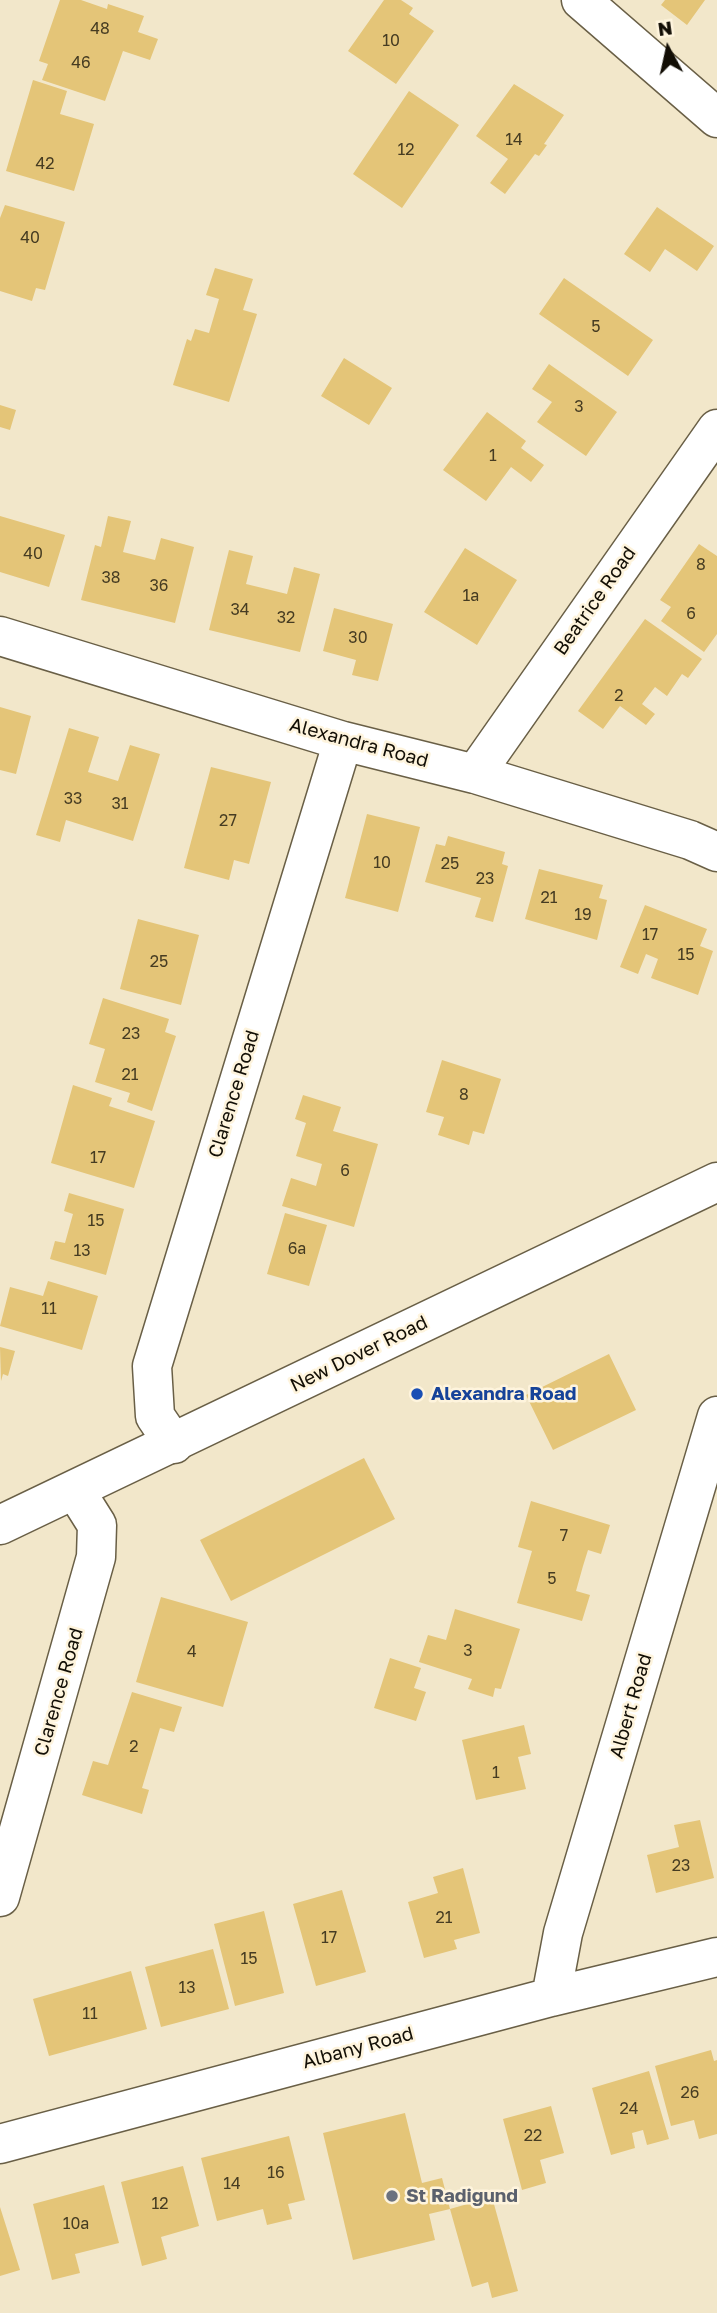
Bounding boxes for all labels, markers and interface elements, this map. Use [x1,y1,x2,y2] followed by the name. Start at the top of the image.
[633,14,703,84] north arrow
[656,15,674,40] text: N
[90,19,110,39] house number: 48
[382,31,400,51] house number: 10
[71,53,91,73] house number: 46
[505,130,523,150] house number: 14
[397,140,415,160] house number: 12
[35,154,55,174] house number: 42
[20,228,40,248] house number: 40
[591,317,601,337] house number: 5
[574,397,584,417] house number: 3
[489,446,497,466] house number: 1
[549,542,641,660] street label: Beatrice Road
[23,544,43,564] house number: 40
[696,555,706,575] house number: 8
[101,568,121,588] house number: 38
[149,576,169,596] house number: 36
[463,586,479,606] house number: 1a
[230,600,250,620] house number: 34
[686,604,696,624] house number: 6
[277,608,295,628] house number: 32
[348,628,368,648] house number: 30
[614,686,624,706] house number: 2
[287,714,431,772] street label: Alexandra Road
[64,789,82,809] house number: 33
[111,794,129,814] house number: 31
[219,811,237,831] house number: 27
[373,853,391,873] house number: 10
[441,854,459,874] house number: 25
[476,869,494,889] house number: 23
[540,888,558,908] house number: 21
[574,905,592,925] house number: 19
[642,925,658,945] house number: 17
[677,945,695,965] house number: 15
[150,952,168,972] house number: 25
[122,1024,140,1044] house number: 23
[204,1027,264,1161] street label: Clarence Road
[121,1065,139,1085] house number: 21
[459,1085,469,1105] house number: 8
[90,1148,106,1168] house number: 17
[340,1161,350,1181] house number: 6
[87,1211,105,1231] house number: 15
[288,1239,306,1259] house number: 6a
[73,1241,91,1261] house number: 13
[41,1299,57,1319] house number: 11
[287,1311,431,1397] street label: New Dover Road
[431,1383,576,1405] place label: Alexandra Road
[409,1386,425,1402] marker: Alexandra Road
[560,1526,568,1546] house number: 7
[547,1569,557,1589] house number: 5
[30,1625,88,1759] street label: Clarence Road
[463,1641,473,1661] house number: 3
[187,1642,197,1662] house number: 4
[605,1651,657,1761] street label: Albert Road
[129,1737,139,1757] house number: 2
[492,1763,500,1783] house number: 1
[672,1856,690,1876] house number: 23
[435,1908,453,1928] house number: 21
[321,1928,337,1948] house number: 17
[240,1949,258,1969] house number: 15
[178,1978,196,1998] house number: 13
[82,2004,98,2024] house number: 11
[300,2022,416,2074] street label: Albany Road
[681,2083,699,2103] house number: 26
[619,2099,639,2119] house number: 24
[524,2126,542,2146] house number: 22
[267,2163,285,2183] house number: 16
[223,2174,241,2194] house number: 14
[406,2185,518,2207] place label: St Radigund
[384,2188,400,2204] marker: St Radigund
[151,2194,169,2214] house number: 12
[63,2214,89,2234] house number: 10a

